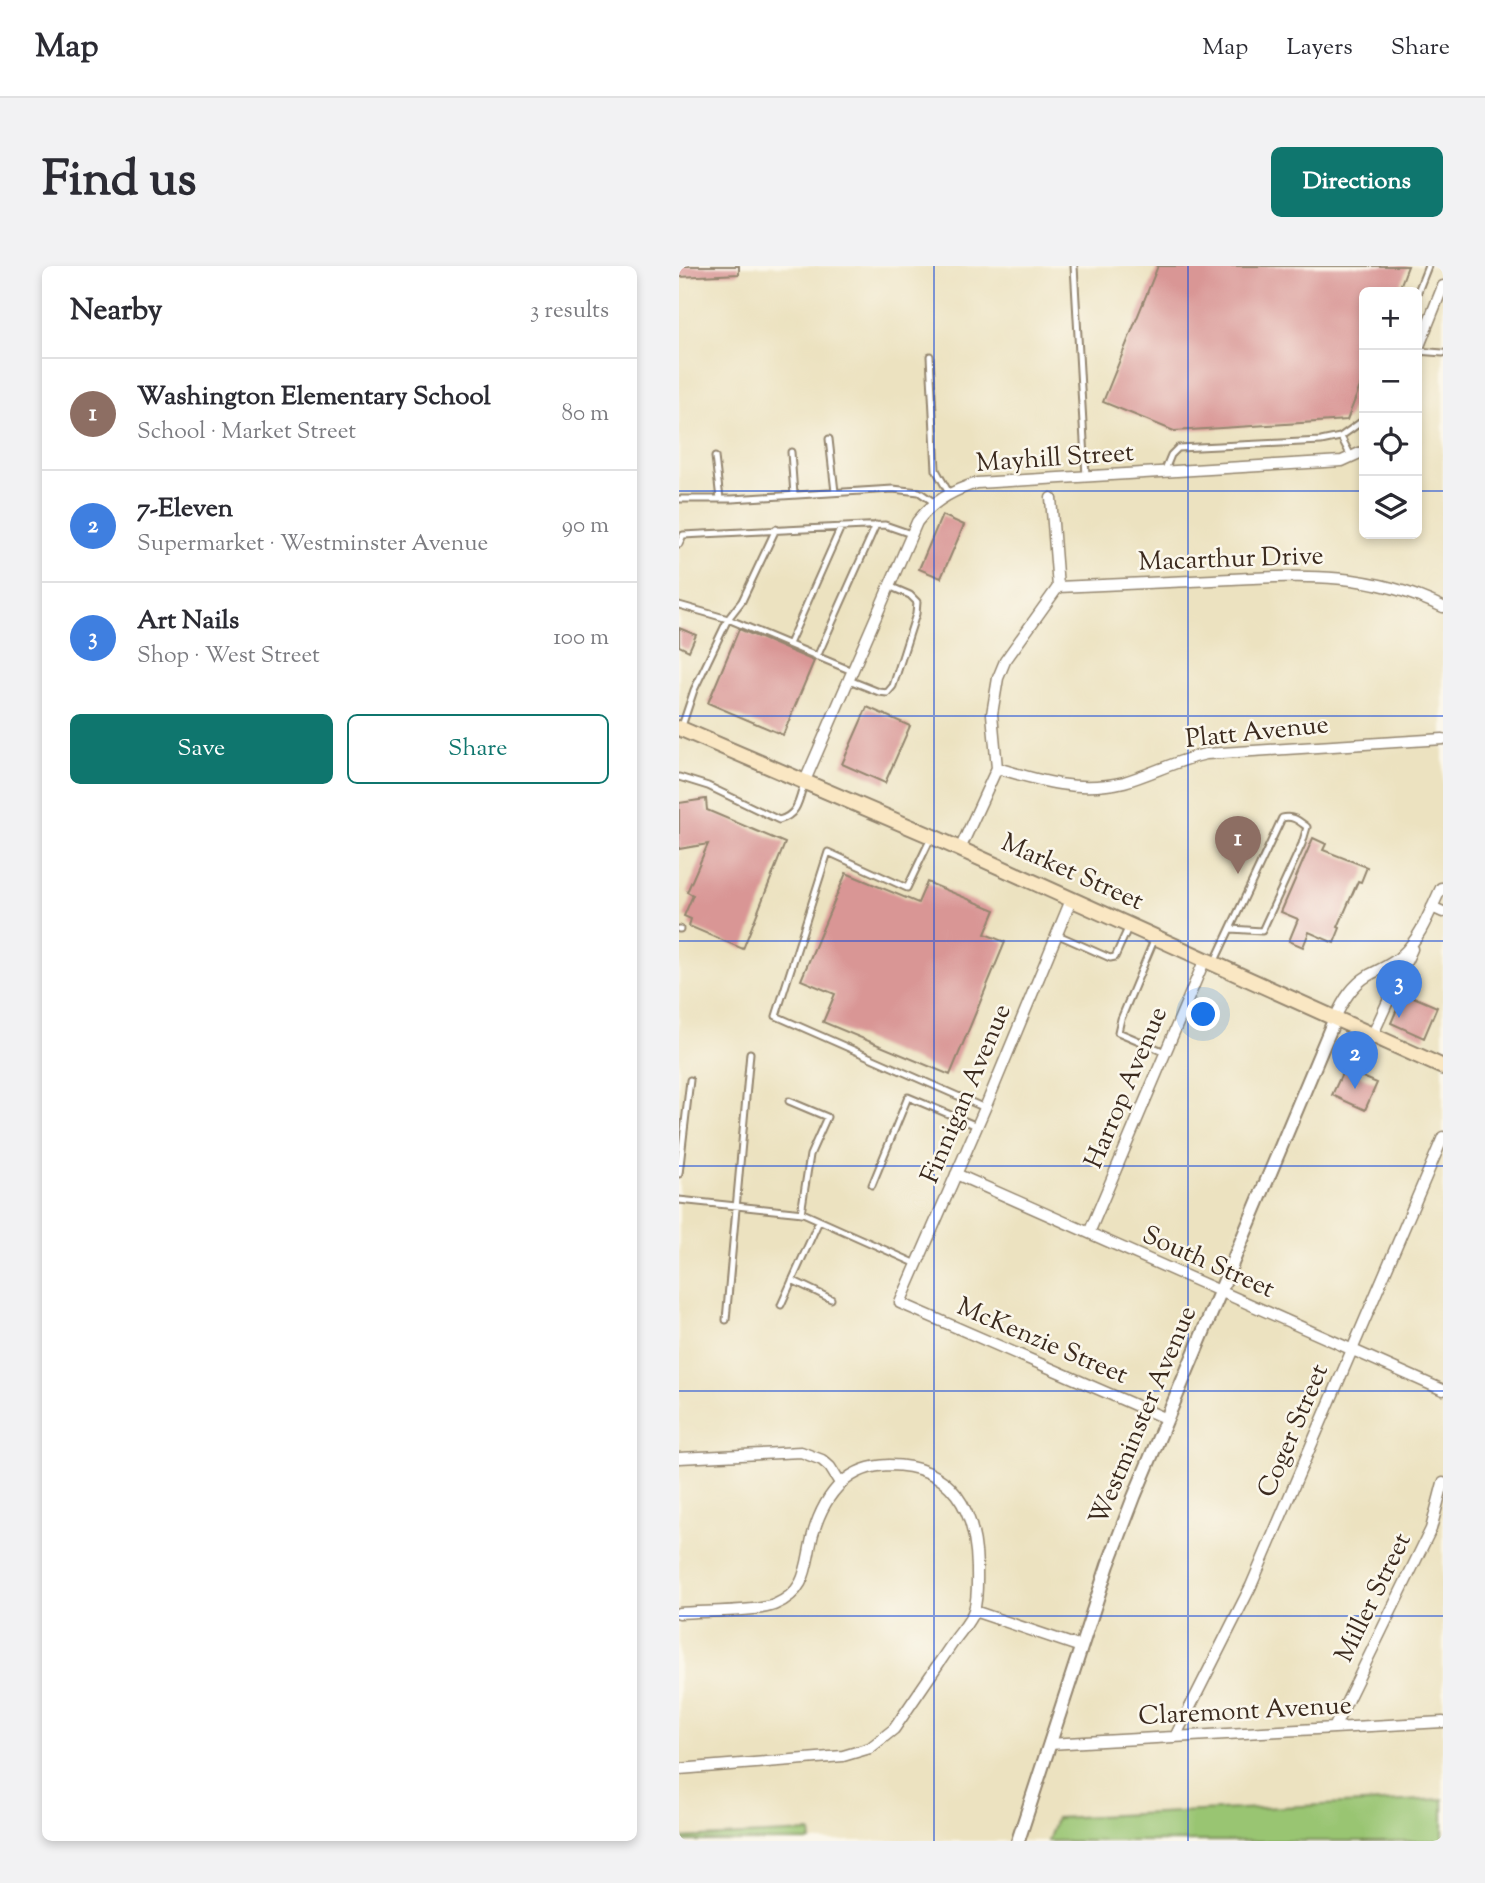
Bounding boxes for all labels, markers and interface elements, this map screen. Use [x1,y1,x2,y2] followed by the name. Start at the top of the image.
[35,24,99,72] text: Map
[1202,31,1248,65] text: Map
[1286,31,1353,65] text: Layers
[1391,31,1450,65] text: Share
[42,147,196,217] text: Find us
[1271,147,1443,217] button: Directions
[1359,287,1422,539] map controls
[1359,287,1422,350] button: +
[70,290,162,333] text: Nearby
[530,295,609,328] text: 3 results
[1359,350,1422,413] button: −
[137,379,491,416] text: Washington Elementary School
[89,398,97,431] text: 1
[561,398,609,431] text: 80 m
[1359,413,1422,476] button: locate
[137,416,356,449] text: School · Market Street
[975,435,1135,483] street label: Mayhill Street
[1359,476,1422,539] button: layers
[137,491,233,528] text: 7-Eleven
[88,510,98,543] text: 2
[562,510,609,543] text: 90 m
[137,528,488,561] text: Supermarket · Westminster Avenue
[1138,538,1324,582] street label: Macarthur Drive
[137,603,239,640] text: Art Nails
[88,622,98,655] text: 3
[553,622,609,655] text: 100 m
[137,640,320,673] text: Shop · West Street
[1184,707,1330,759] street label: Platt Avenue
[70,714,333,784] button: Save
[347,714,609,784] button: Share
[1215,816,1261,874] pin: 1
[995,825,1149,921] street label: Market Street
[1376,960,1422,1018] pin: 3
[1186,997,1220,1031] your location
[912,998,1022,1190] street label: Finnigan Avenue
[1076,1001,1178,1175] street label: Harrop Avenue
[1332,1031,1378,1089] pin: 2
[1136,1217,1280,1309] street label: South Street
[951,1289,1133,1395] street label: McKenzie Street
[1081,1301,1207,1531] street label: Westminster Avenue
[1249,1359,1339,1503] street label: Coger Street
[1327,1527,1421,1669] street label: Miller Street
[1137,1688,1353,1736] street label: Claremont Avenue

